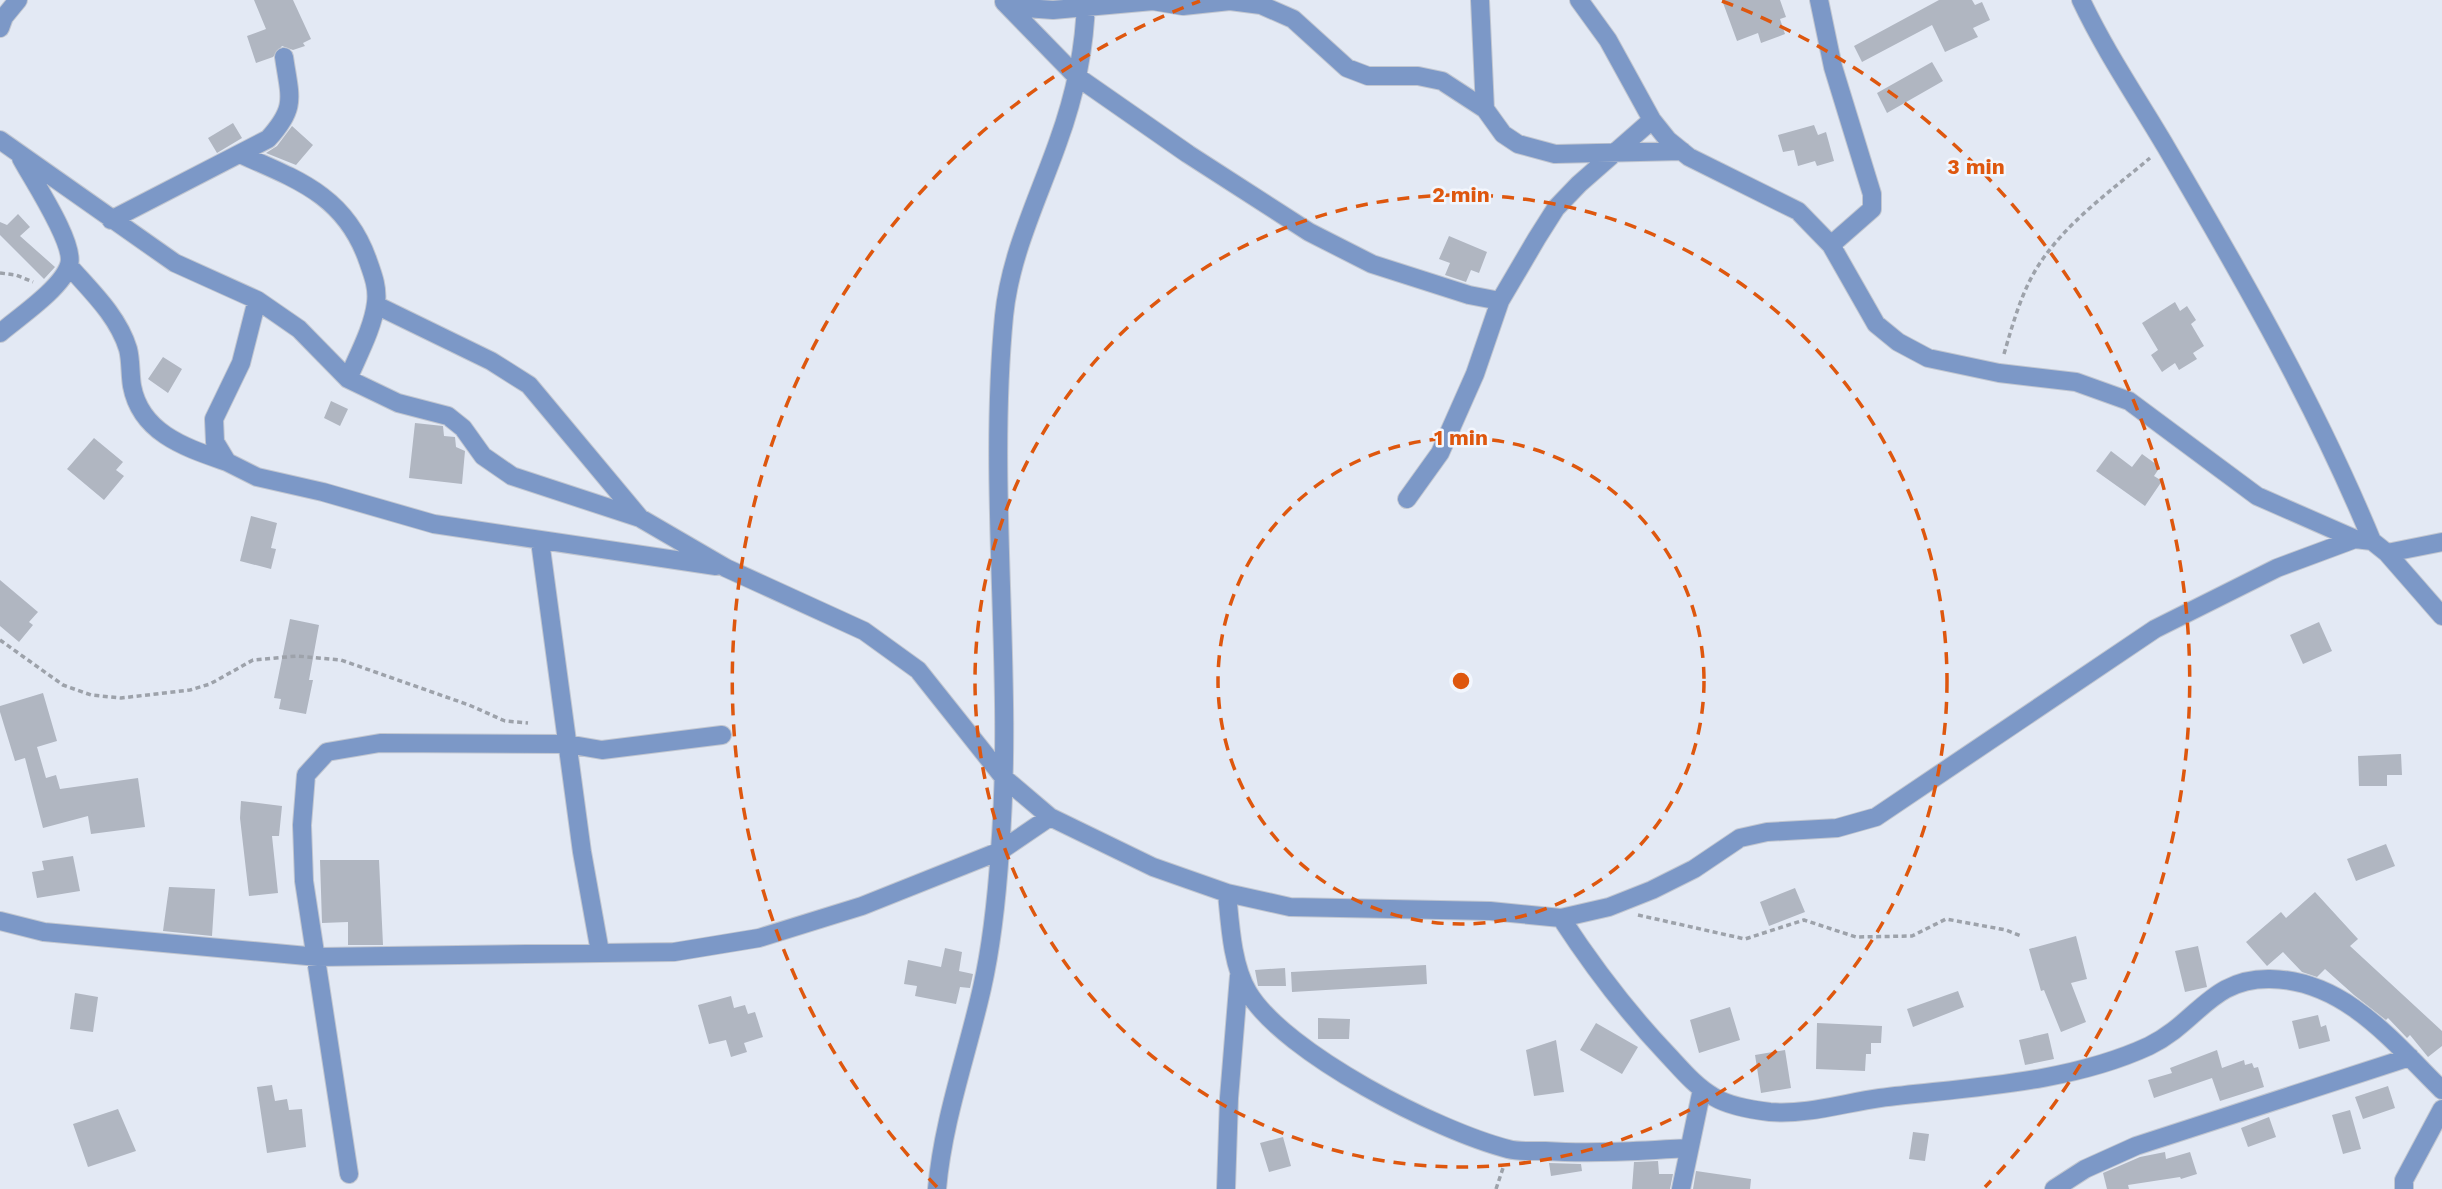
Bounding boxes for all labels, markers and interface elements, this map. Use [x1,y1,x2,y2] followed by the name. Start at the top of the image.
[1947,154,2005,179] text: 3 min
[1432,182,1490,207] text: 2 min
[1434,425,1488,450] text: 1 min
[1449,669,1473,693] centre of rings

